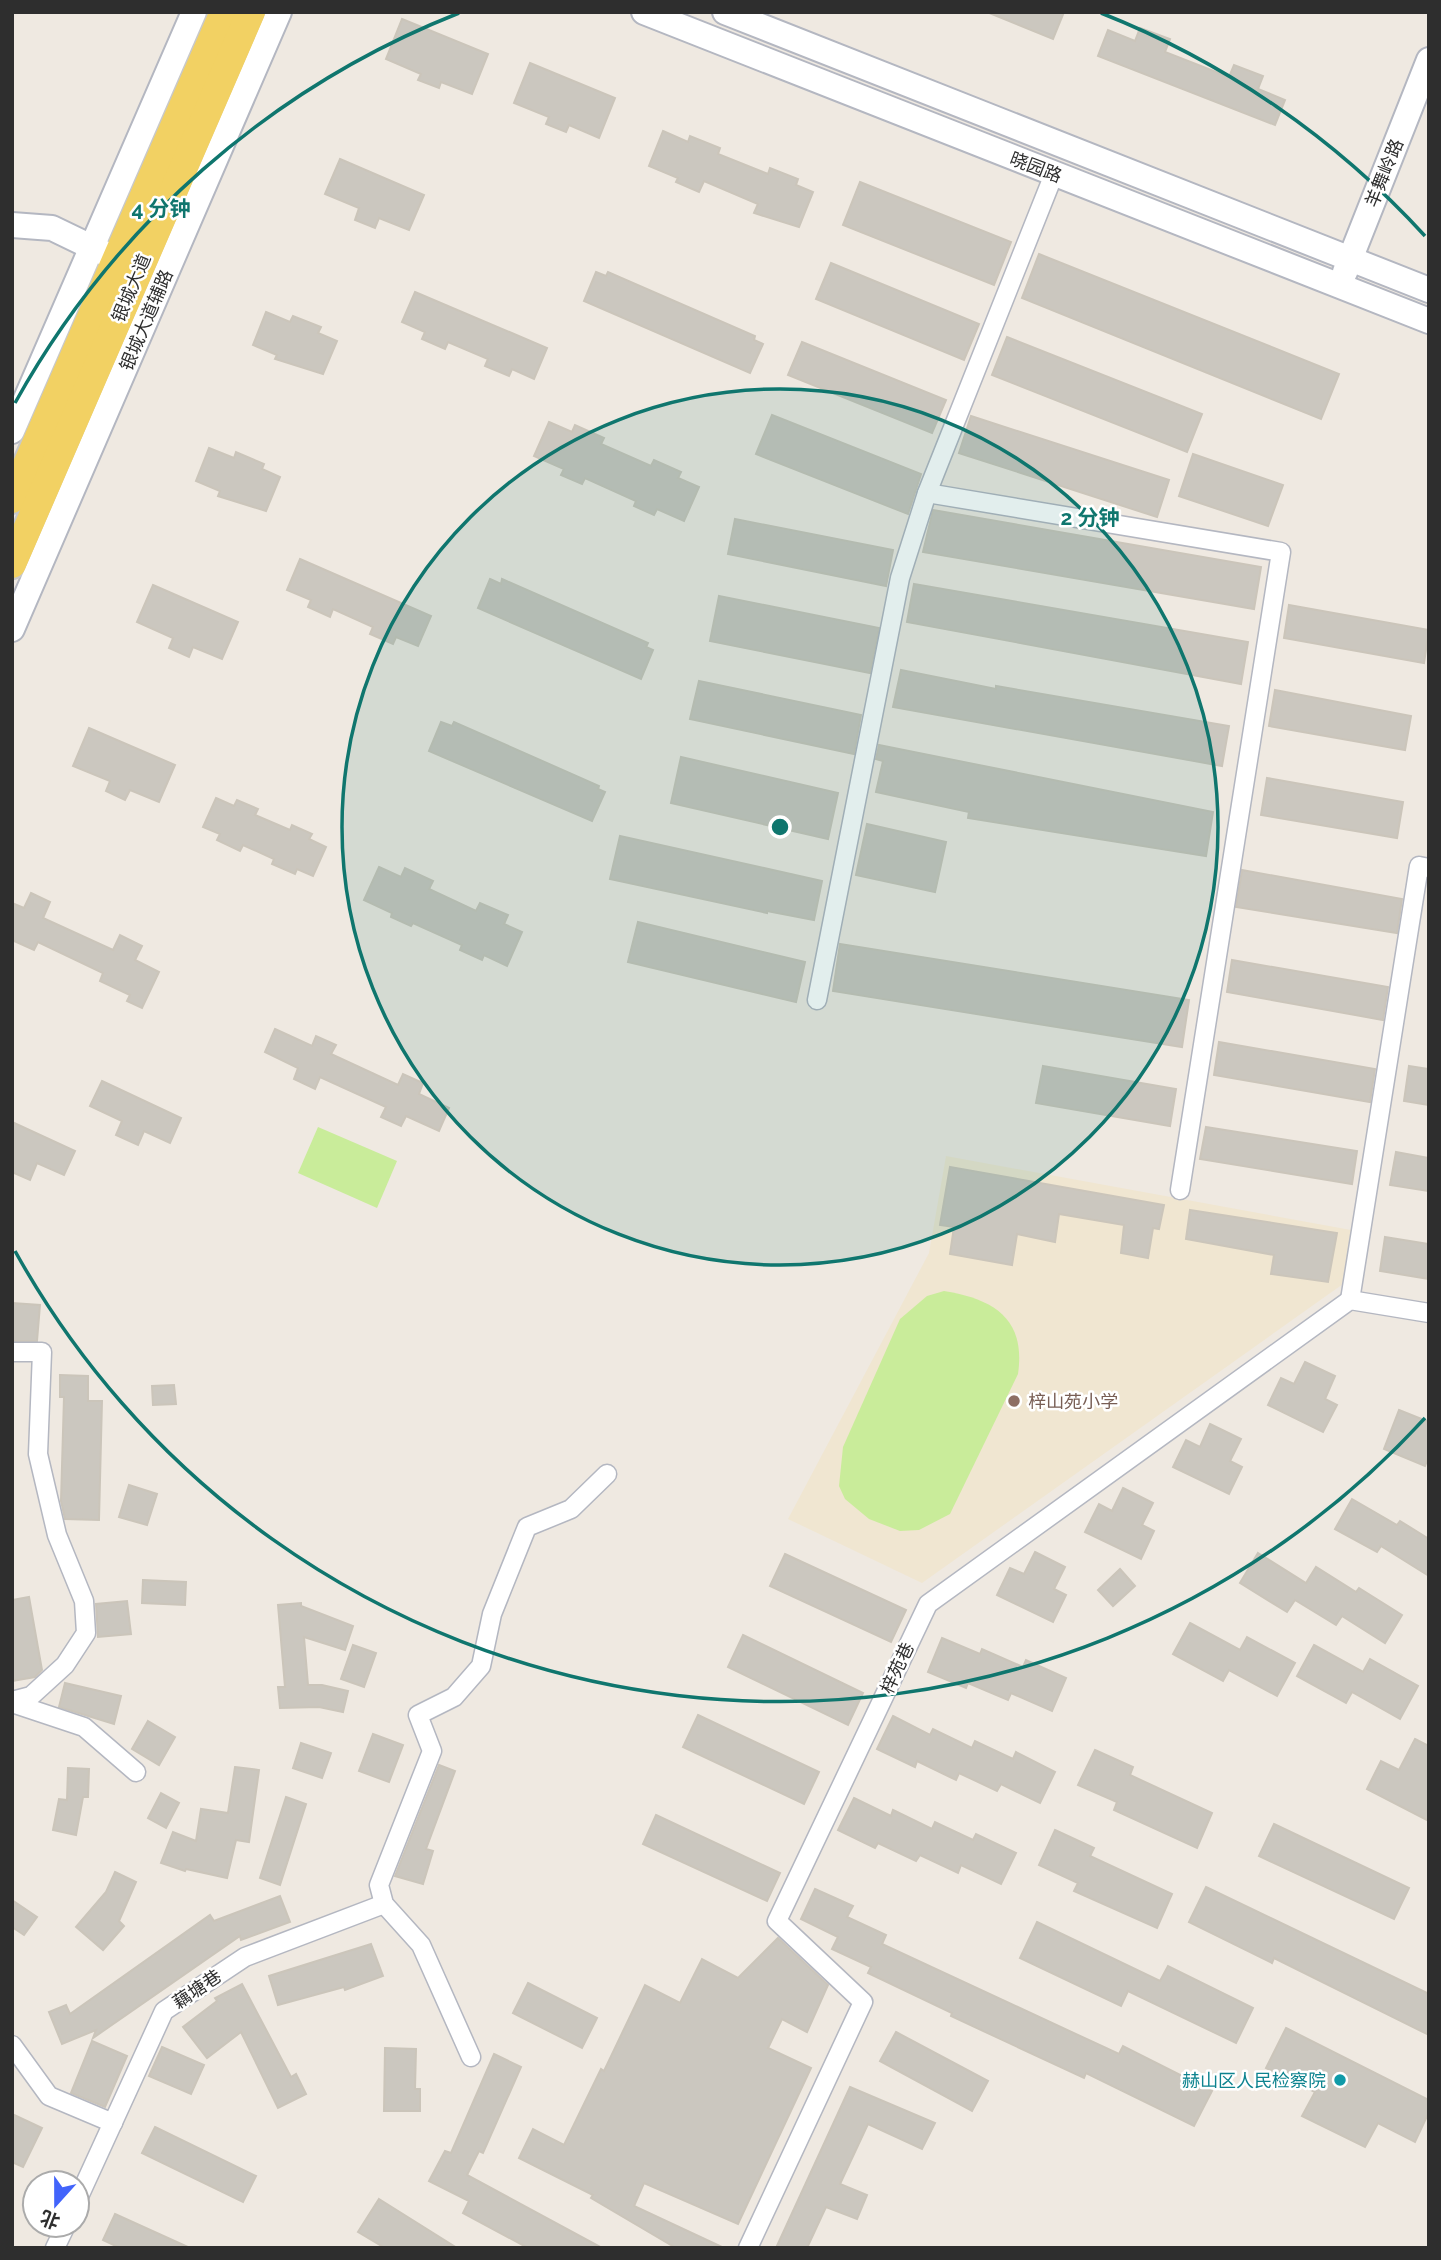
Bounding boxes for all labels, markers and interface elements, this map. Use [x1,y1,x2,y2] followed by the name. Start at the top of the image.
[1361,136,1407,210] street label: 羊舞岭路
[1007,148,1065,186] street label: 晓园路
[131,196,191,221] text: 4 分钟
[107,251,155,325] street label: 银城大道
[115,266,177,374] street label: 银城大道辅路
[1061,505,1119,530] text: 2 分钟
[768,815,792,839] centre of rings
[1028,1391,1118,1412] place label: 梓山苑小学
[1006,1393,1022,1409] marker: 梓山苑小学
[876,1639,918,1697] street label: 梓苑巷
[169,1965,225,2013] street label: 藕塘巷
[1182,2070,1326,2091] place label: 赫山区人民检察院
[1332,2072,1348,2088] marker: 赫山区人民检察院
[21,2169,91,2239] north arrow
[37,2206,63,2234] text: 北

